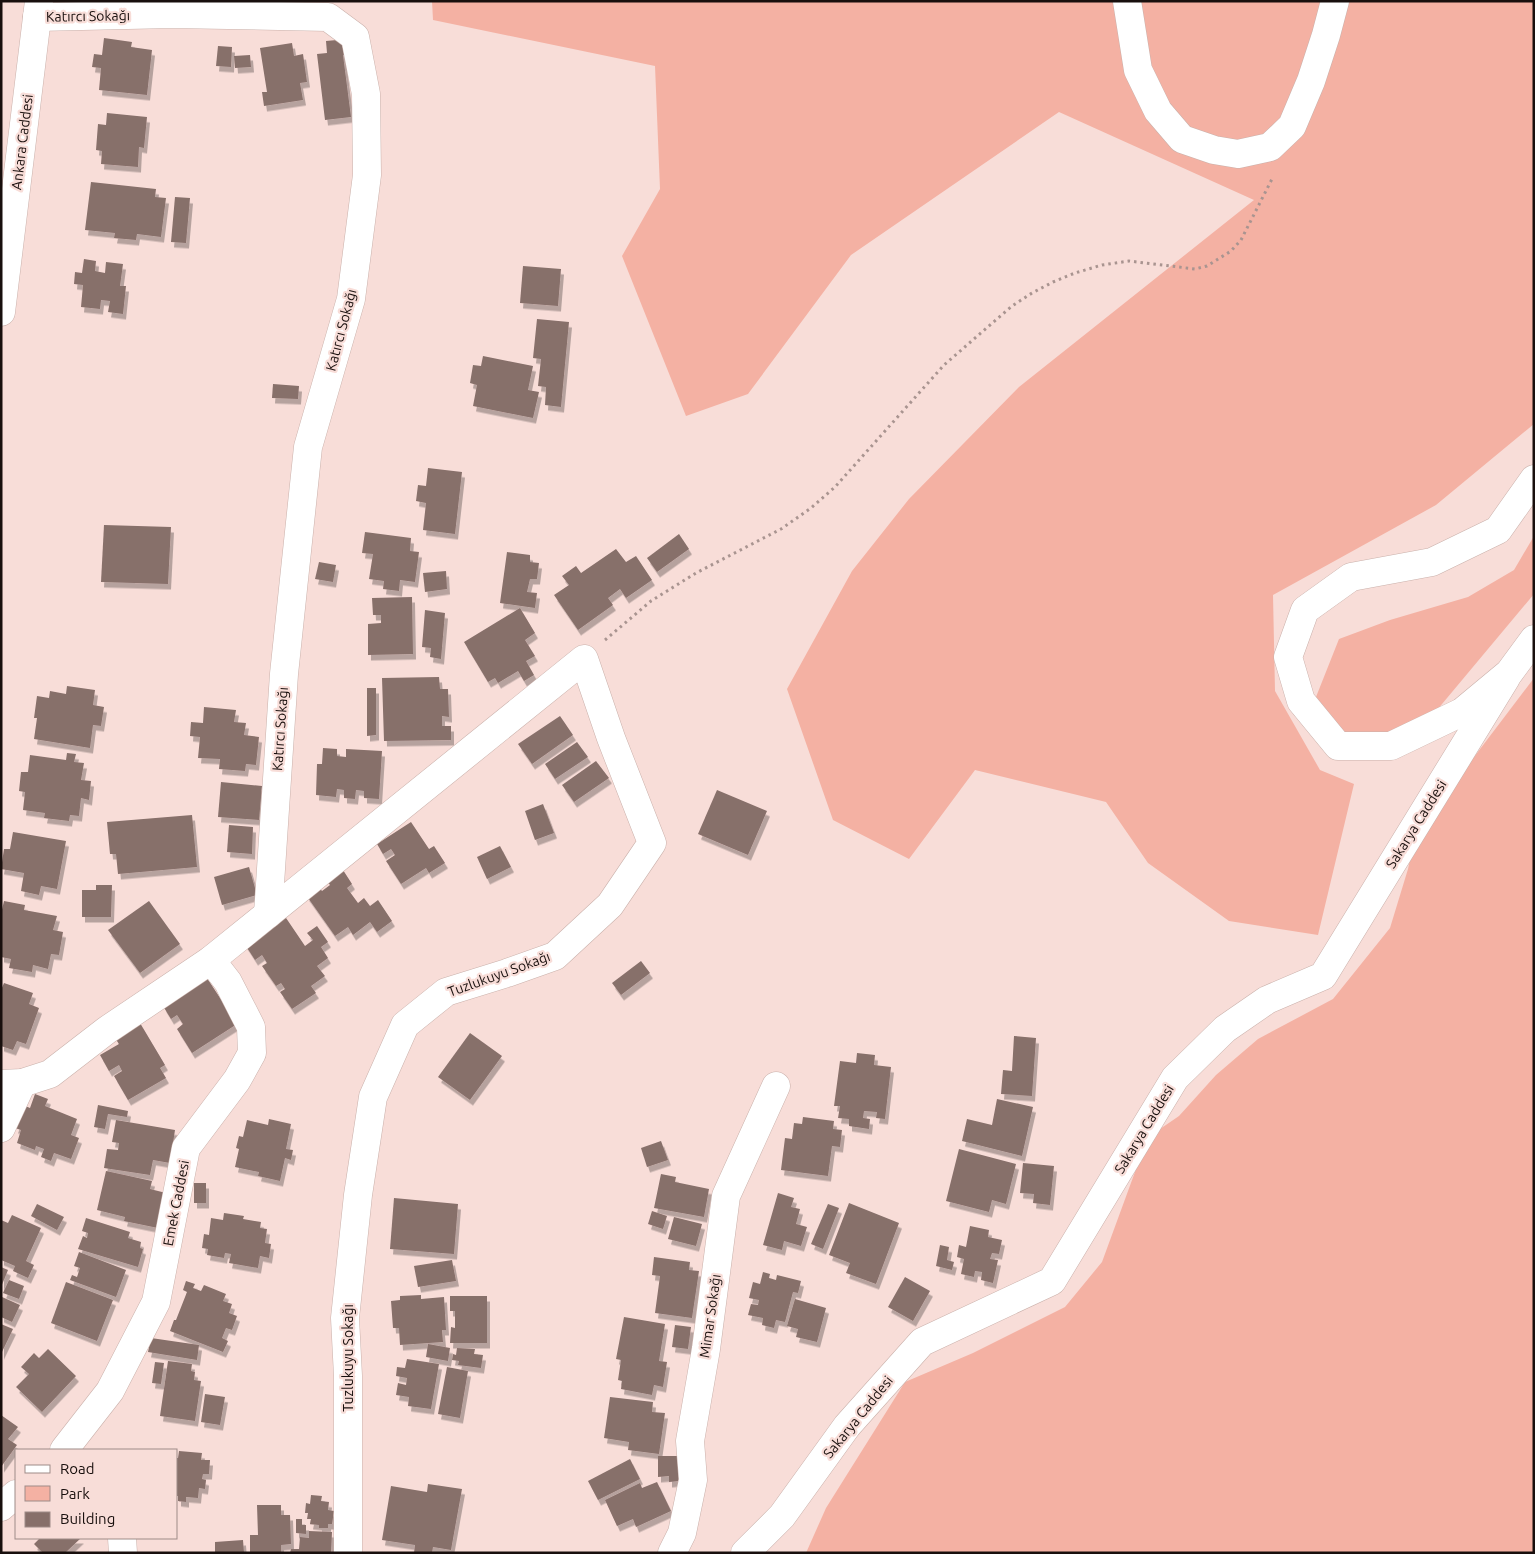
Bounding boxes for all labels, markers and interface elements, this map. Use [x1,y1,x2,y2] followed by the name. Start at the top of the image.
[46,7,130,25] street label: Katırcı Sokağı
[8,93,36,191] street label: Ankara Caddesi
[322,287,360,373] street label: Katırcı Sokağı
[269,686,291,772] street label: Katırcı Sokağı
[1382,777,1450,871] street label: Sakarya Caddesi
[446,948,552,1000] street label: Tuzlukuyu Sokağı
[1111,1082,1177,1176] street label: Sakarya Caddesi
[160,1159,192,1247] street label: Emek Caddesi
[696,1273,724,1359] street label: Mimar Sokağı
[340,1304,356,1412] street label: Tuzlukuyu Sokağı
[820,1373,896,1461] street label: Sakarya Caddesi
[15,1449,178,1539] legend
[60,1460,95,1477] text: Road
[60,1485,90,1502] text: Park
[60,1510,115,1527] text: Building

